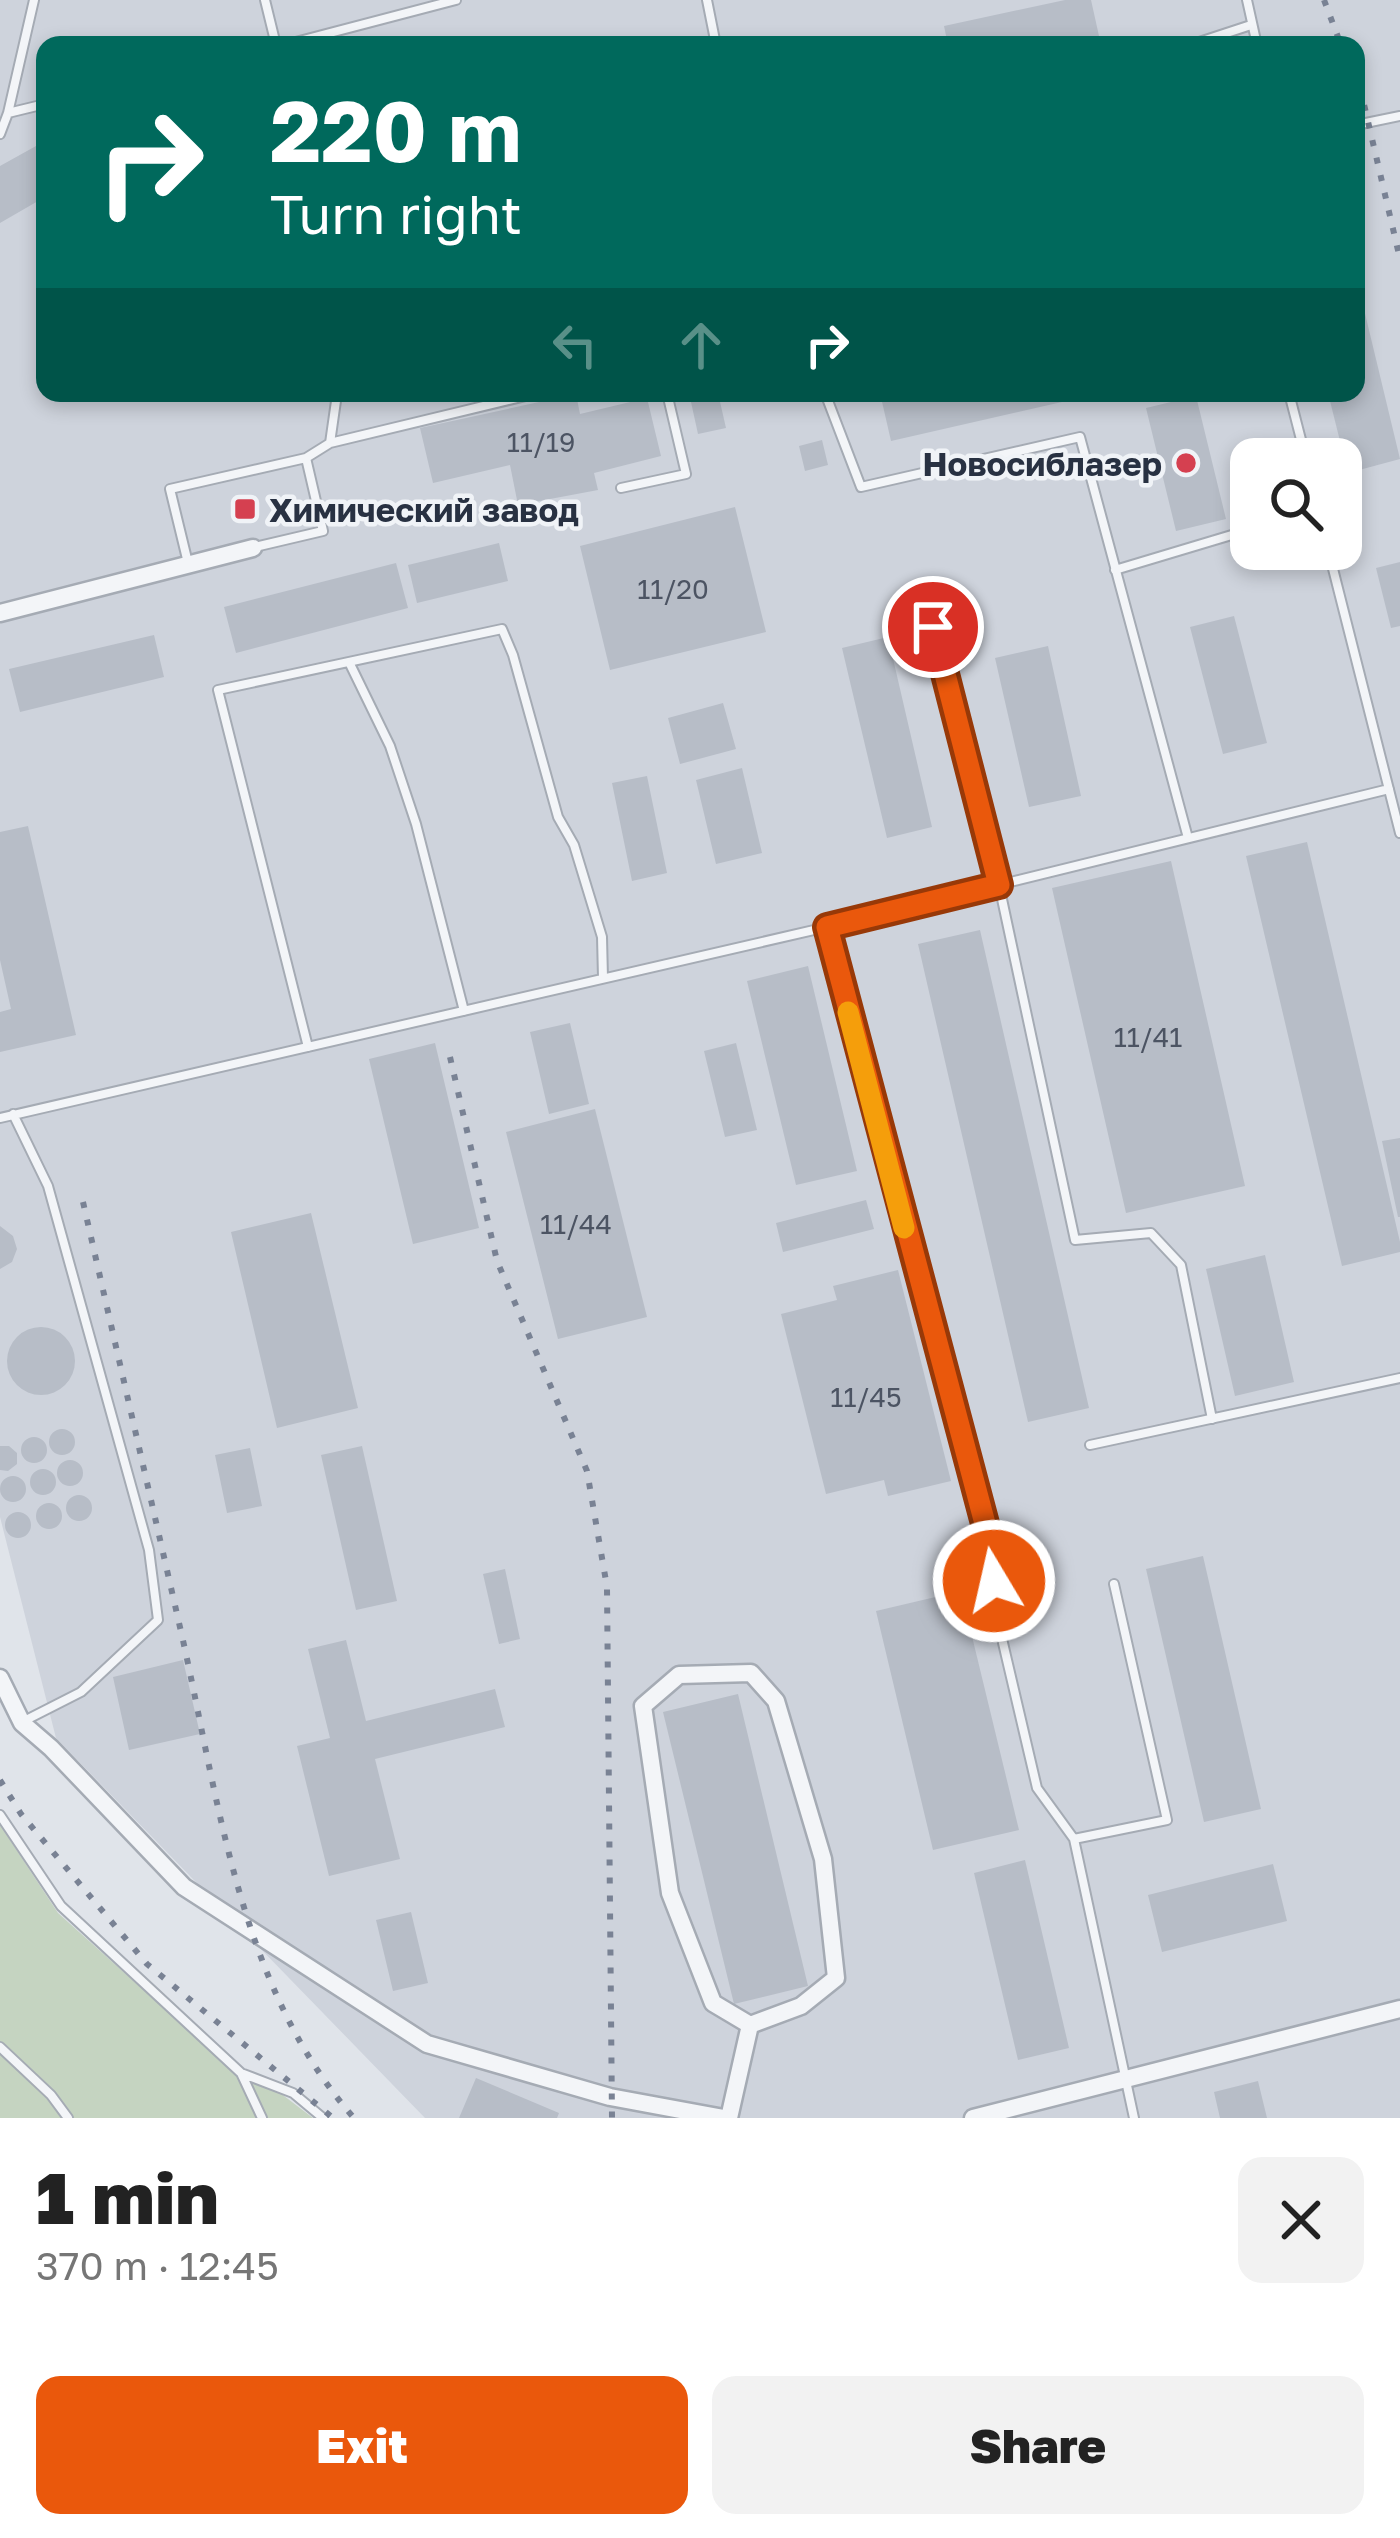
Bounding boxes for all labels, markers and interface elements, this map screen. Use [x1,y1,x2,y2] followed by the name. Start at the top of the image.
[270,80,522,180] text: 220 m
[72,84,228,240] icon: right
[270,181,522,246] text: Turn right
[542,312,608,378] icon: left
[668,312,734,378] icon: ahead
[794,312,860,378] icon: right
[507,426,575,458] house number: 11/19
[1230,438,1362,570] map controls
[1230,438,1362,570] button: search
[923,444,1162,483] place label: Новосиблазер
[1173,450,1199,476] marker: Новосиблазер
[269,490,579,529] place label: Химический завод
[232,496,258,522] marker: Химический завод
[637,573,709,605] house number: 11/20
[882,576,984,678] pin
[900,594,966,660] icon: arrive
[1114,1021,1182,1053] house number: 11/41
[540,1208,612,1240] house number: 11/44
[830,1381,902,1413] house number: 11/45
[931,1518,1057,1644] position arrow
[36,2153,219,2240] text: 1 min
[1238,2157,1364,2283] button: close
[36,2242,279,2289] text: 370 m · 12:45
[36,2376,688,2514] button: Exit
[712,2376,1364,2514] button: Share

